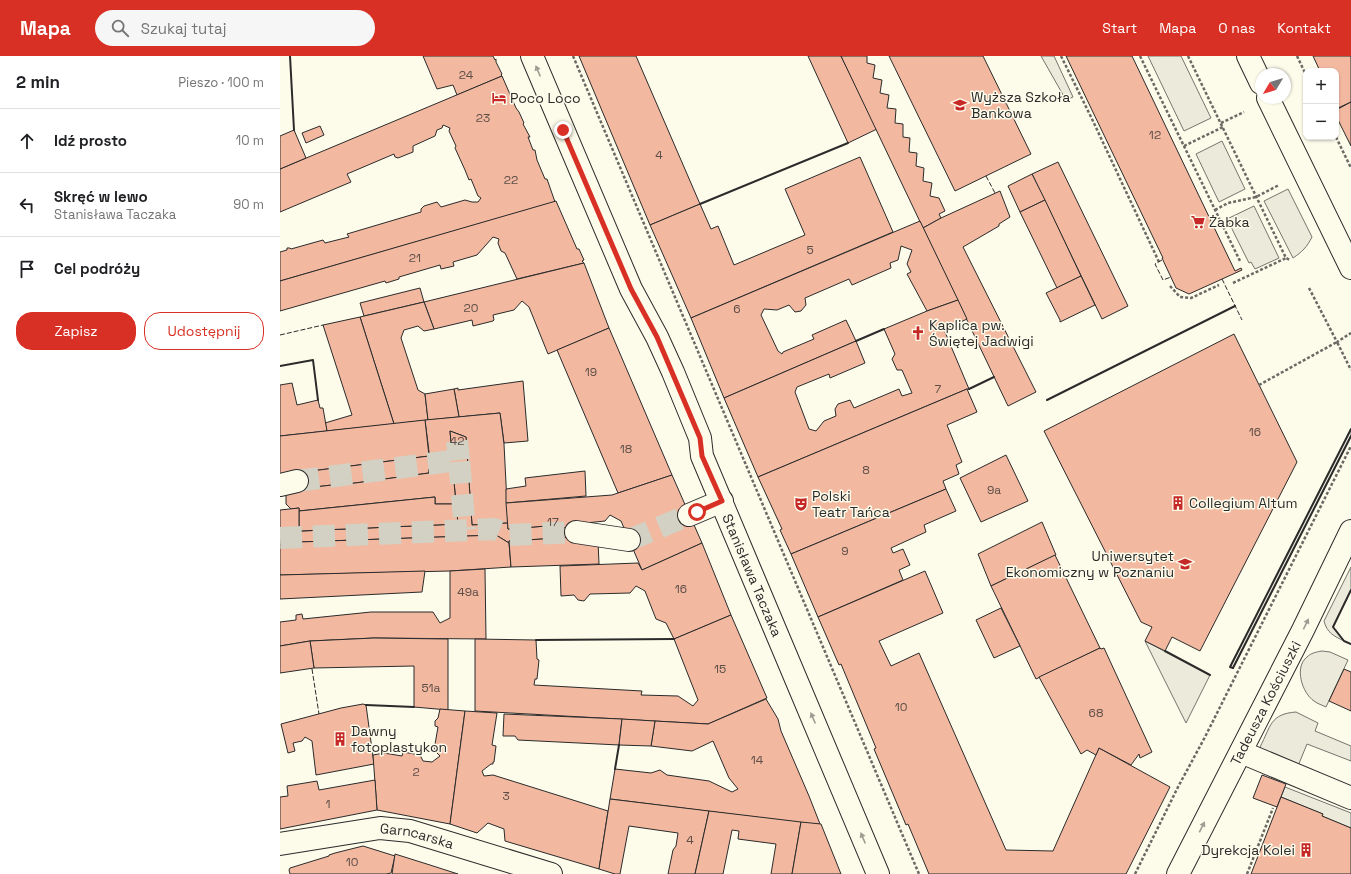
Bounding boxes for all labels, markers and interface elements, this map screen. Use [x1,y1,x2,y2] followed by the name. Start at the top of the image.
[95,10,375,46] search box
[20,16,71,41] text: Mapa
[109,17,131,39] icon: search
[141,19,226,38] text: Szukaj tutaj
[1102,19,1137,37] text: Start
[1159,19,1196,37] text: Mapa
[1218,19,1255,37] text: O nas
[1277,19,1331,37] text: Kontakt
[535,64,541,76] one-way arrow
[459,67,474,83] house number: 24
[1255,68,1291,104] north arrow
[1303,68,1339,140] map controls
[1303,68,1339,104] button: +
[16,71,60,93] text: 2 min
[178,74,264,91] text: Pieszo · 100 m
[971,88,1070,122] place label: Wyższa Szkoła Bankowa
[510,89,581,107] place label: Poco Loco
[491,90,507,106] hotel icon: Poco Loco
[952,97,968,113] school or university icon: Wyższa Szkoła Bankowa
[1303,104,1339,140] button: −
[476,110,490,126] house number: 23
[554,121,572,139] route end
[1149,127,1161,143] house number: 12
[16,130,38,152] icon: ahead
[54,131,127,150] text: Idź prosto
[236,132,264,149] text: 10 m
[655,147,663,163] house number: 4
[504,172,518,188] house number: 22
[54,187,148,206] text: Skręć w lewo
[16,194,38,216] icon: left
[233,196,264,213] text: 90 m
[54,206,176,223] text: Stanisława Taczaka
[1209,213,1250,231] place label: Żabka
[1190,214,1206,230] supermarket icon: Żabka
[806,242,814,258] house number: 5
[409,250,421,266] house number: 21
[16,258,38,280] icon: arrive
[54,259,140,278] text: Cel podróży
[464,300,478,316] house number: 20
[733,301,741,317] house number: 6
[16,312,136,350] button: Zapisz
[144,312,264,350] button: Udostępnij
[929,316,1034,350] place label: Kaplica pw. Świętej Jadwigi
[910,325,926,341] church icon: Kaplica pw. Świętej Jadwigi
[585,364,597,380] house number: 19
[935,381,942,397] house number: 7
[1249,424,1261,440] house number: 16
[450,433,464,449] house number: 42
[620,441,632,457] house number: 18
[862,462,870,478] house number: 8
[987,482,1001,498] house number: 9a
[812,487,890,521] place label: Polski Teatr Tańca
[1189,494,1298,512] place label: Collegium Altum
[1170,495,1186,511] building icon: Collegium Altum
[793,496,809,512] theatre icon: Polski Teatr Tańca
[688,503,706,521] route start
[718,511,786,639] street label: Stanisława Taczaka
[547,514,559,530] house number: 17
[841,543,849,559] house number: 9
[1006,547,1174,581] place label: Uniwersytet Ekonomiczny w Poznaniu
[1177,556,1193,572] school or university icon: Uniwersytet Ekonomiczny w Poznaniu
[675,581,687,597] house number: 16
[457,584,479,600] house number: 49a
[1303,618,1309,630] one-way arrow
[1226,638,1305,768] street label: Tadeusza Kościuszki
[714,661,726,677] house number: 15
[422,680,441,696] house number: 51a
[895,699,907,715] house number: 10
[1089,705,1103,721] house number: 68
[810,713,816,724] one-way arrow
[351,722,447,756] place label: Dawny fotoplastykon
[332,731,348,747] building icon: Dawny fotoplastykon
[751,752,764,768] house number: 14
[412,764,420,780] house number: 2
[502,788,510,804] house number: 3
[325,796,331,812] house number: 1
[379,819,456,853] street label: Garncarska
[1199,821,1206,833] one-way arrow
[686,832,694,848] house number: 4
[860,832,866,844] one-way arrow
[1201,841,1295,859] place label: Dyrekcja Kolei
[1298,842,1314,858] building icon: Dyrekcja Kolei
[346,854,358,870] house number: 10

